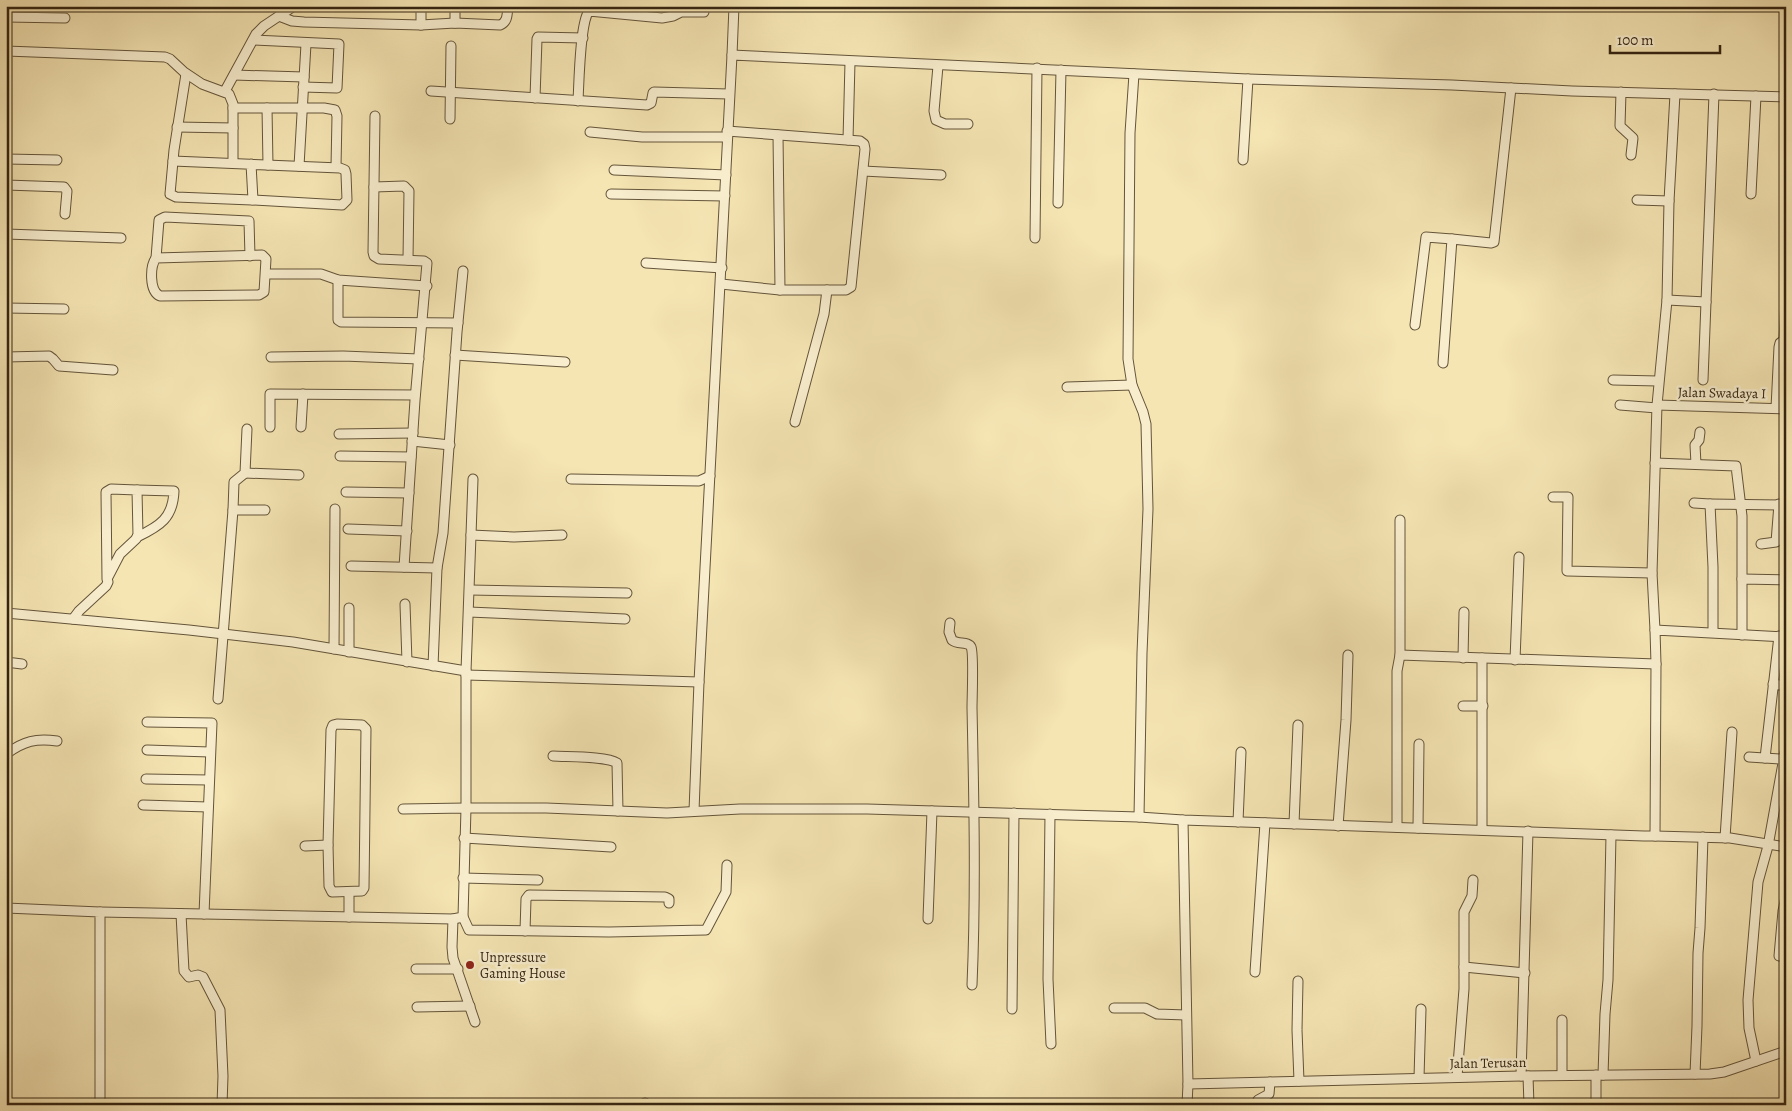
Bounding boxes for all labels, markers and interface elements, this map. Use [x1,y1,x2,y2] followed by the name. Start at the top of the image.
[1610,22,1720,54] scale bar
[1617,30,1654,50] text: 100 m
[1678,383,1766,403] street label: Jalan Swadaya I
[480,948,566,983] place label: Unpressure Gaming House
[464,959,476,971] marker: Unpressure Gaming House
[1449,1053,1527,1073] street label: Jalan Terusan

